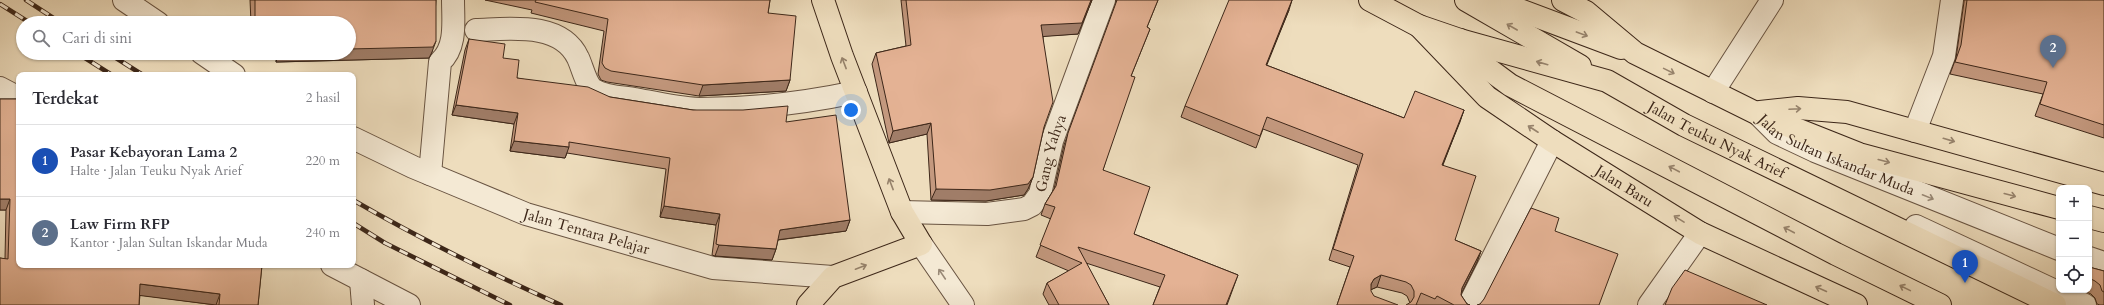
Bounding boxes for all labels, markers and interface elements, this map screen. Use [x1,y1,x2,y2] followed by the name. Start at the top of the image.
[16,16,356,60] search box
[1506,22,1518,30] one-way arrow
[30,27,52,49] icon: search
[62,28,132,48] text: Cari di sini
[1575,30,1587,38] one-way arrow
[2040,35,2066,68] pin: 2
[840,57,848,69] one-way arrow
[1536,59,1549,66] one-way arrow
[1663,67,1675,75] one-way arrow
[32,87,98,110] text: Terdekat
[306,89,340,107] text: 2 hasil
[1643,95,1791,184] street label: Jalan Teuku Nyak Arief
[841,100,861,120] your location
[1788,105,1801,112] one-way arrow
[1752,108,1918,200] street label: Jalan Sultan Iskandar Muda
[1031,111,1071,194] street label: Gang Yahya
[1528,125,1539,133] one-way arrow
[1942,137,1955,145] one-way arrow
[70,142,237,162] text: Pasar Kebayoran Lama 2
[42,152,48,170] text: 1
[306,152,340,170] text: 220 m
[1878,158,1891,165] one-way arrow
[1590,159,1657,212] street label: Jalan Baru
[70,162,242,180] text: Halte · Jalan Teuku Nyak Arief
[1668,165,1680,172] one-way arrow
[887,179,895,191] one-way arrow
[2056,185,2092,293] map controls
[2056,185,2092,221] button: +
[2003,191,2016,199] one-way arrow
[1922,193,1934,201] one-way arrow
[519,203,652,259] street label: Jalan Tentara Pelajar
[70,214,170,234] text: Law Firm RFP
[1673,215,1685,223] one-way arrow
[2056,221,2092,257] button: −
[42,224,48,242] text: 2
[306,224,340,242] text: 240 m
[1783,225,1795,233] one-way arrow
[70,234,268,252] text: Kantor · Jalan Sultan Iskandar Muda
[1952,250,1978,283] pin: 1
[2056,257,2092,293] button: locate
[854,262,866,270] one-way arrow
[938,269,946,280] one-way arrow
[1900,284,1912,291] one-way arrow
[1815,285,1827,292] one-way arrow

